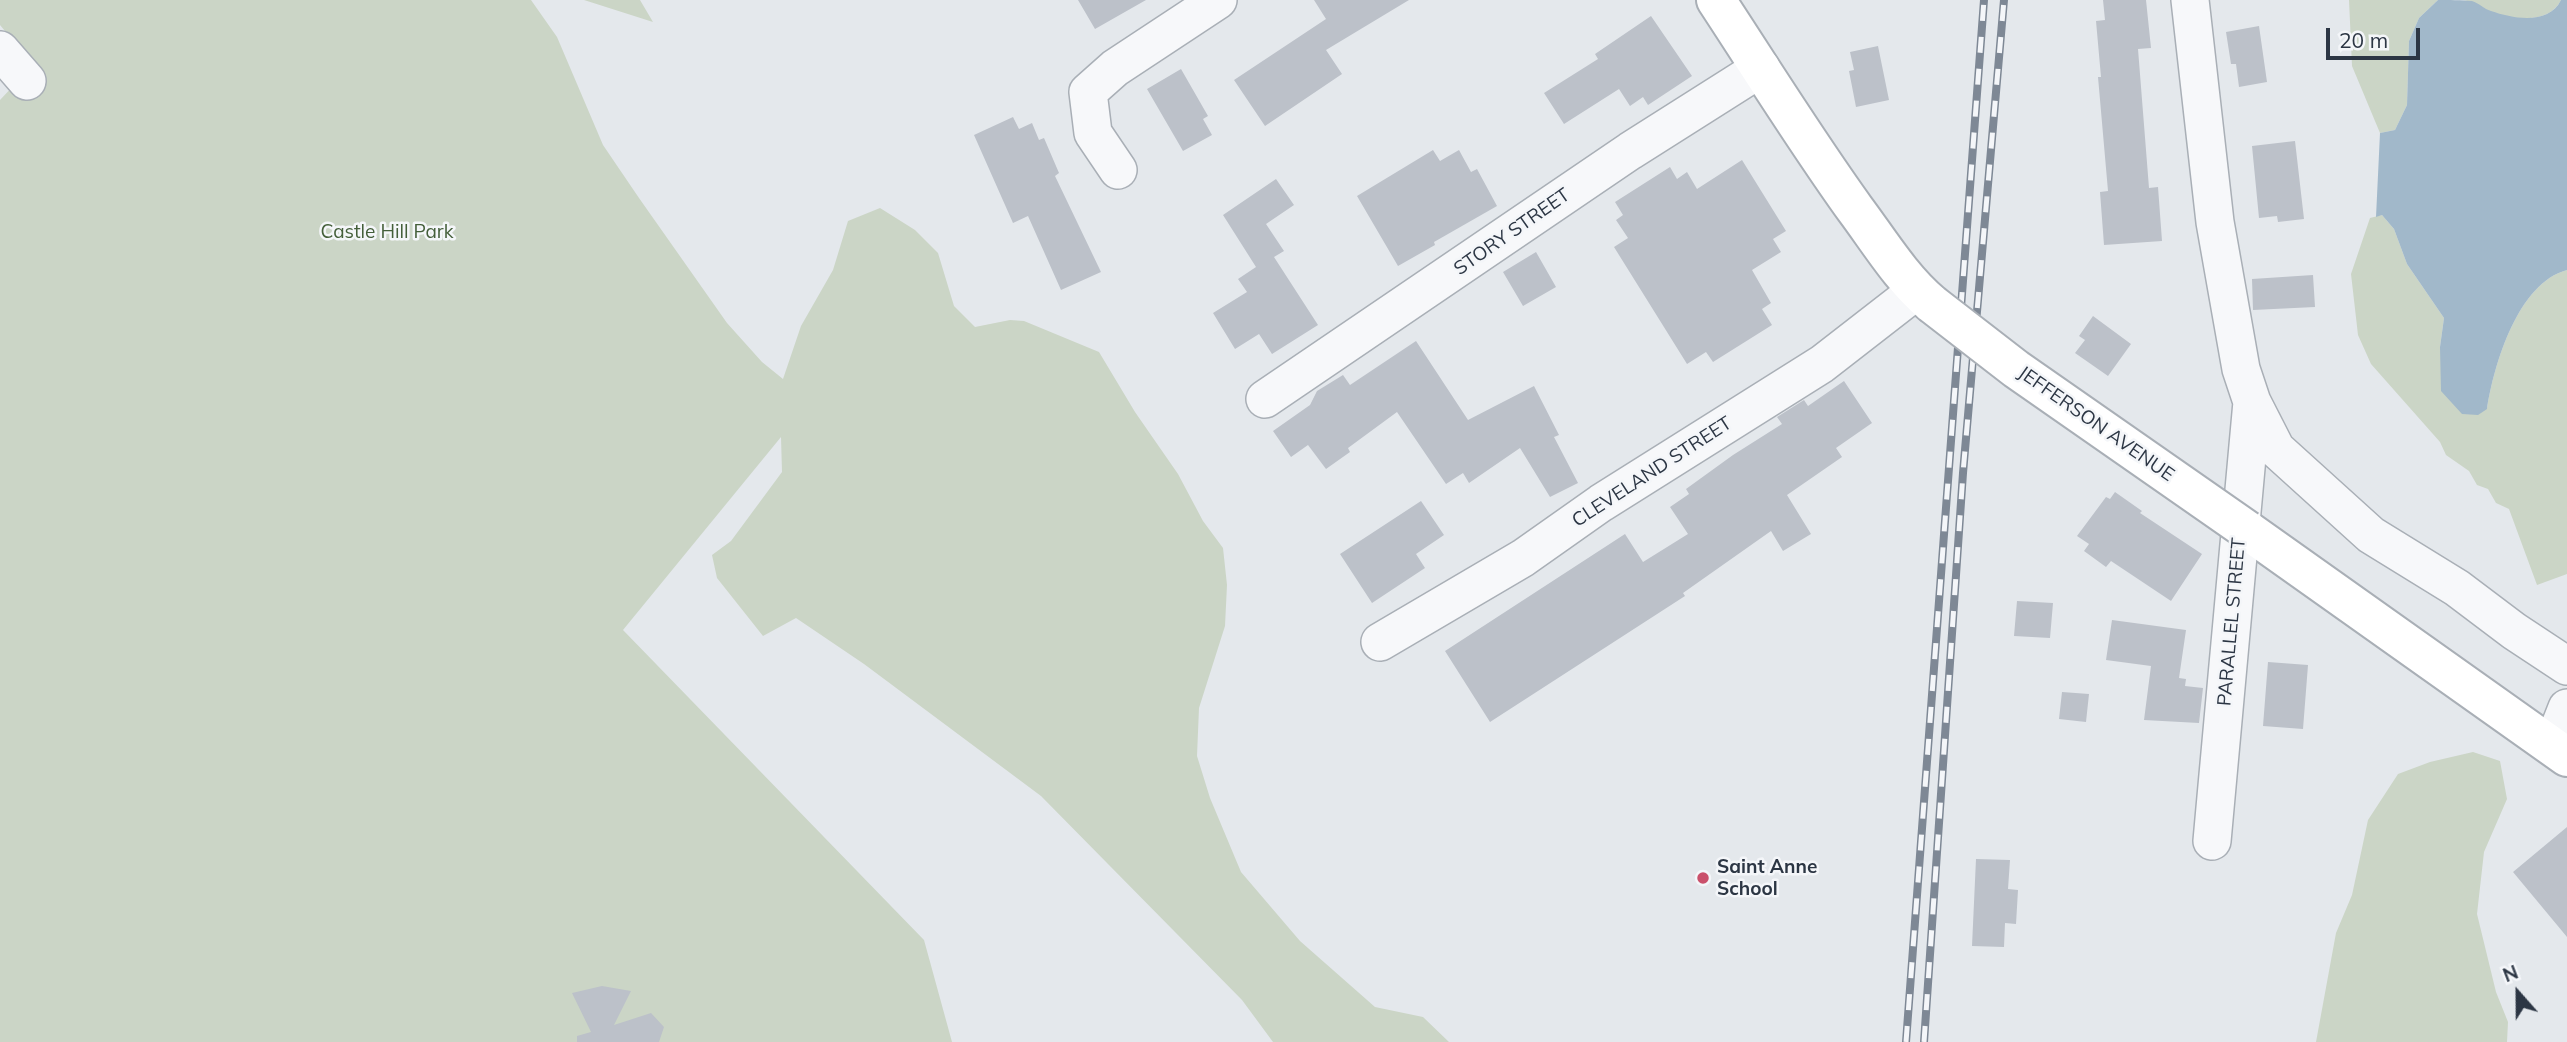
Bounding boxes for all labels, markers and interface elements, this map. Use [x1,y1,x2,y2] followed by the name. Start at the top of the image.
[2329,14,2424,58] scale bar
[2339,27,2388,53] text: 20 m
[1450,184,1574,280] street label: STORY STREET
[321,221,453,243] park label: Castle Hill Park
[2014,362,2178,486] street label: JEFFERSON AVENUE
[1568,412,1736,532] street label: CLEVELAND STREET
[2213,537,2251,707] street label: PARALLEL STREET
[1717,856,1817,900] place label: Saint Anne School
[1695,870,1711,886] marker: Saint Anne School
[2483,958,2553,1028] north arrow
[2499,960,2521,987] text: N

